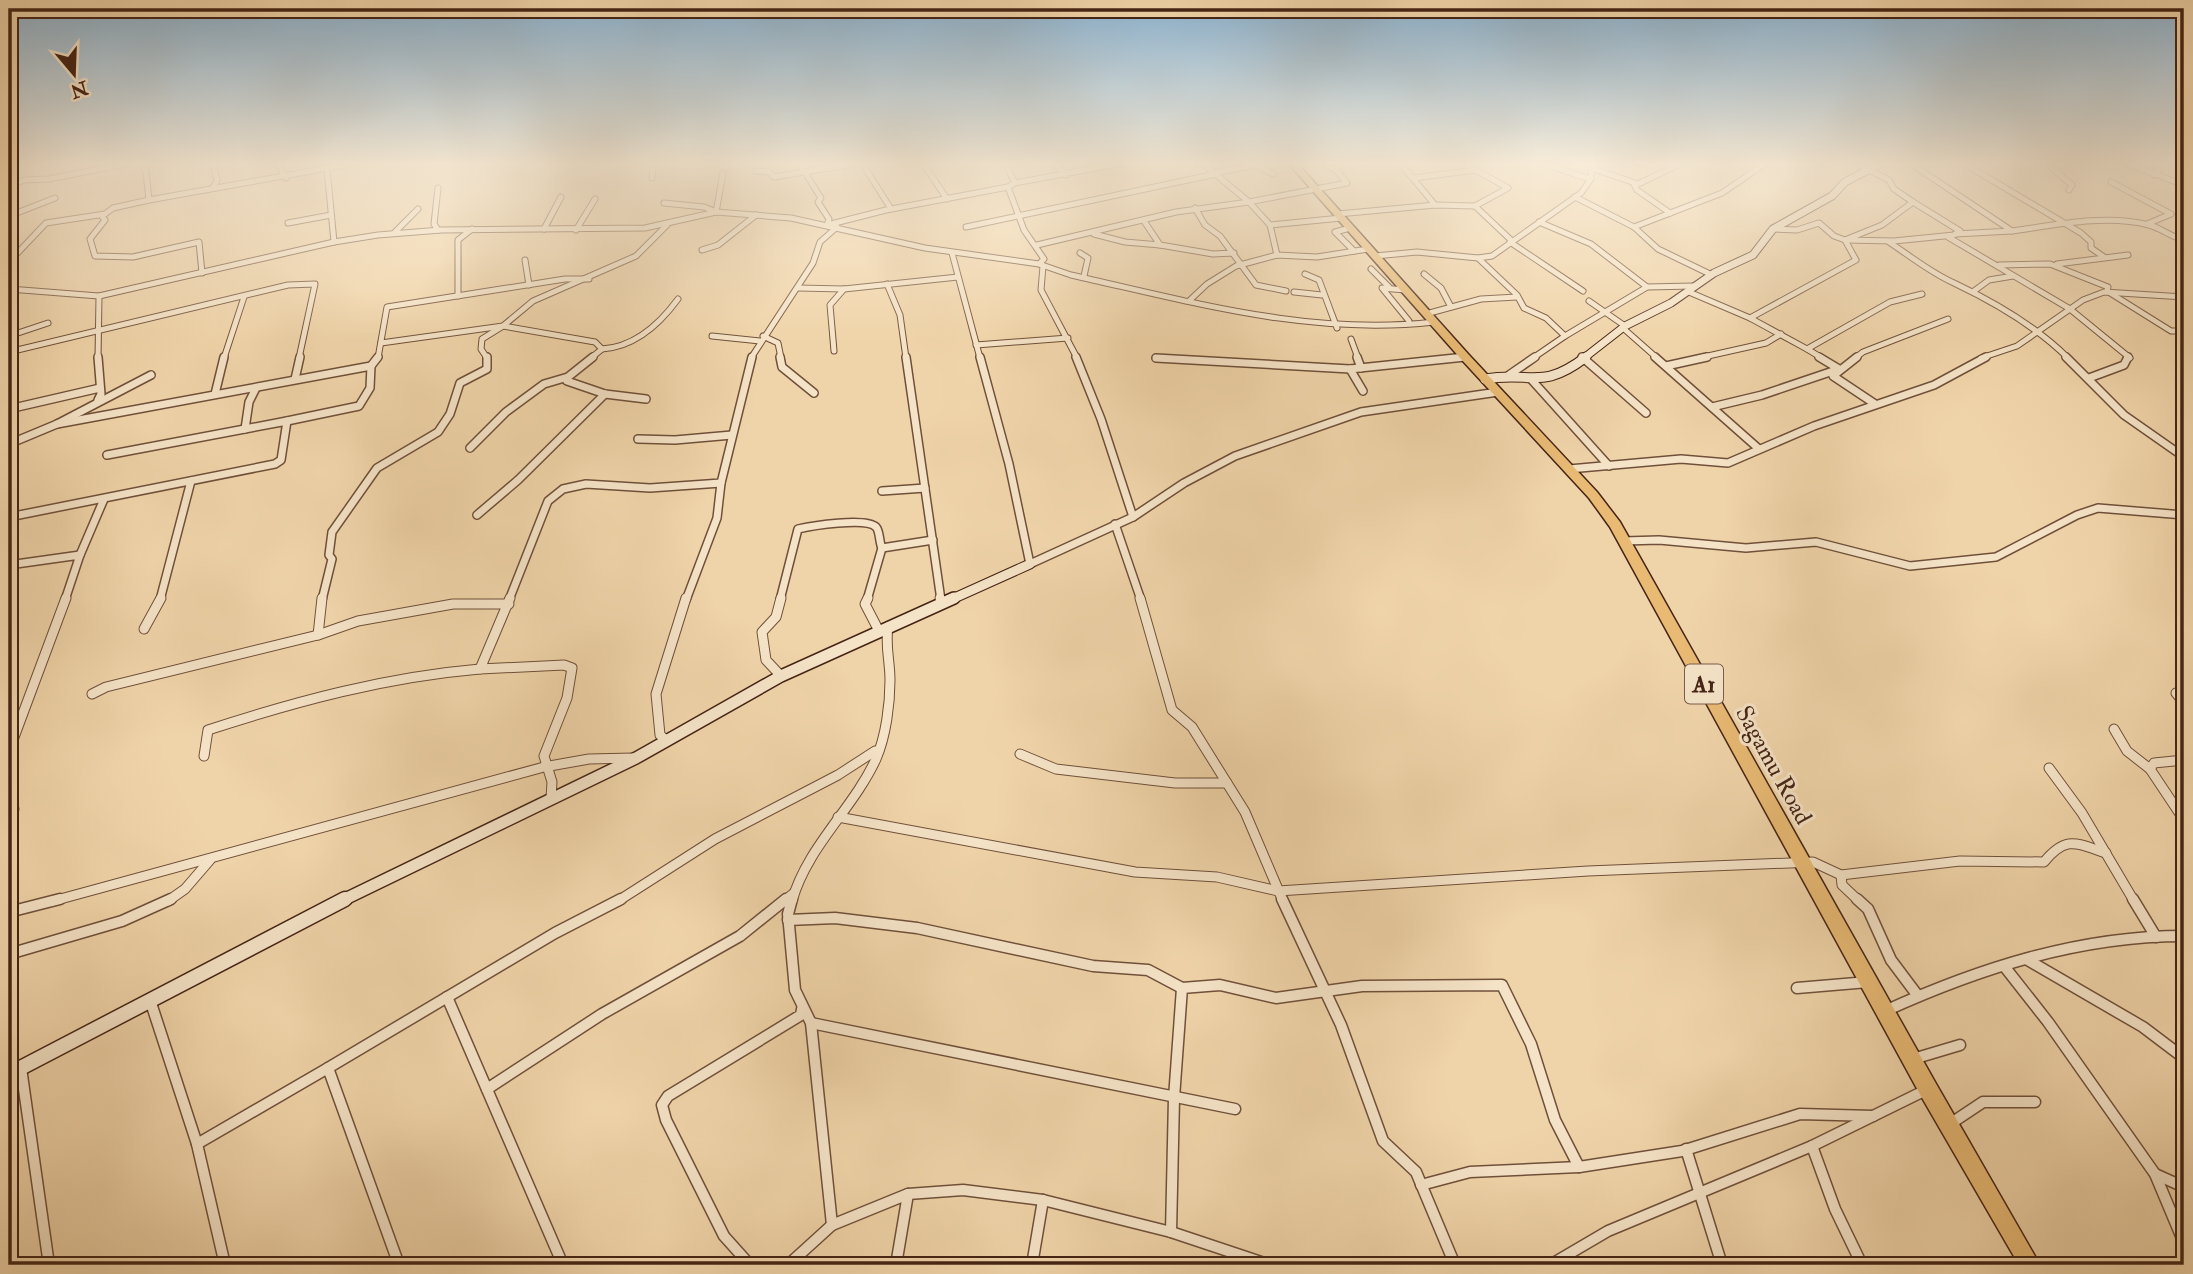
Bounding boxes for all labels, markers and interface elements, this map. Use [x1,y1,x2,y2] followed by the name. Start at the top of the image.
[38,38,108,108] north arrow
[66,75,92,104] text: N
[1685,664,1723,704] road number: A1
[1728,700,1819,830] street label: Sagamu Road

